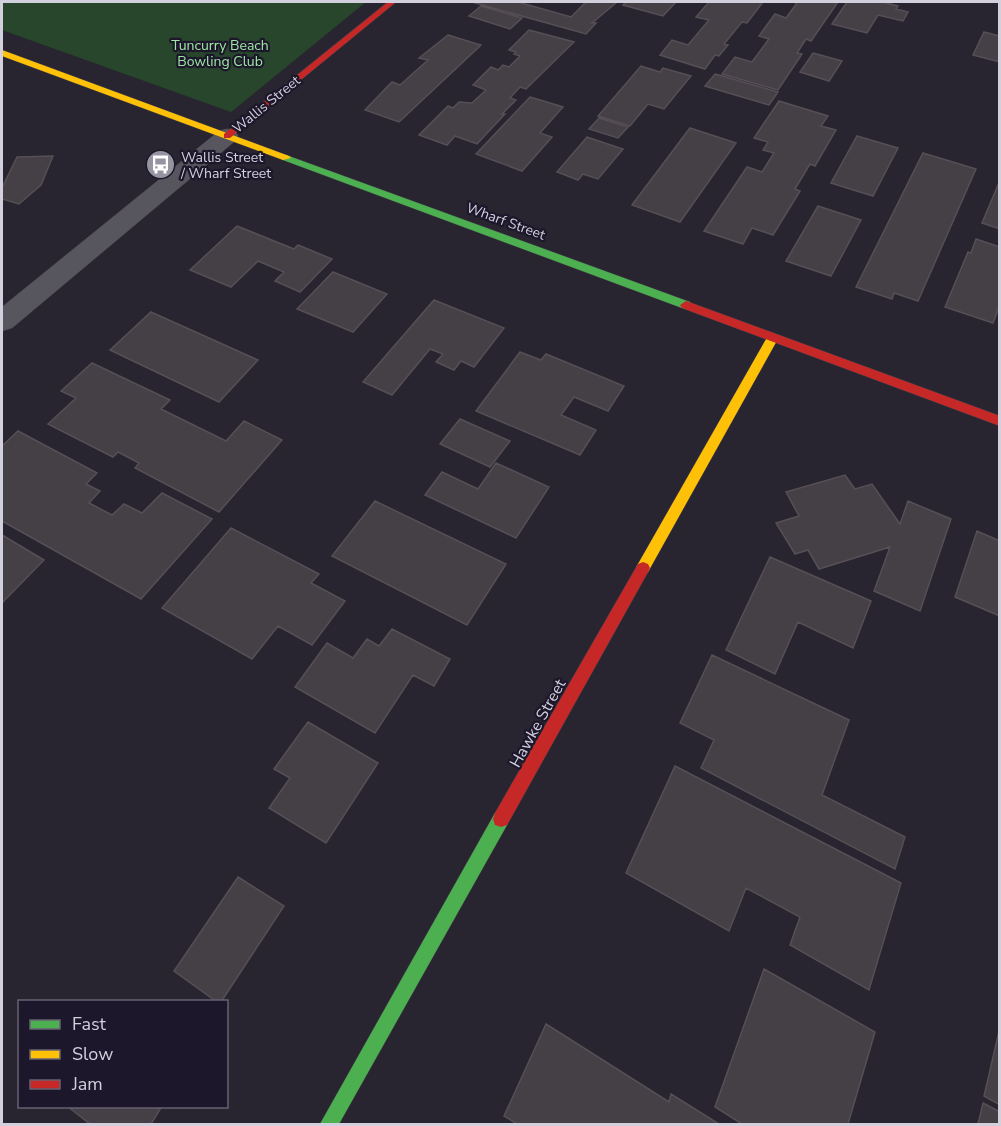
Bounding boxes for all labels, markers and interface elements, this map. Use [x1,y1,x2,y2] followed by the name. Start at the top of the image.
[171,36,269,71] park label: Tuncurry Beach Bowling Club
[228,71,304,138] street label: Wallis Street
[180,148,271,183] place label: Wallis Street / Wharf Street
[144,149,176,181] bus stop icon: Wallis Street / Wharf Street
[464,198,548,245] street label: Wharf Street
[504,675,571,772] street label: Hawke Street
[18,1000,228,1108] legend
[72,1012,107,1036] text: Fast
[72,1042,113,1066] text: Slow
[71,1072,103,1096] text: Jam

